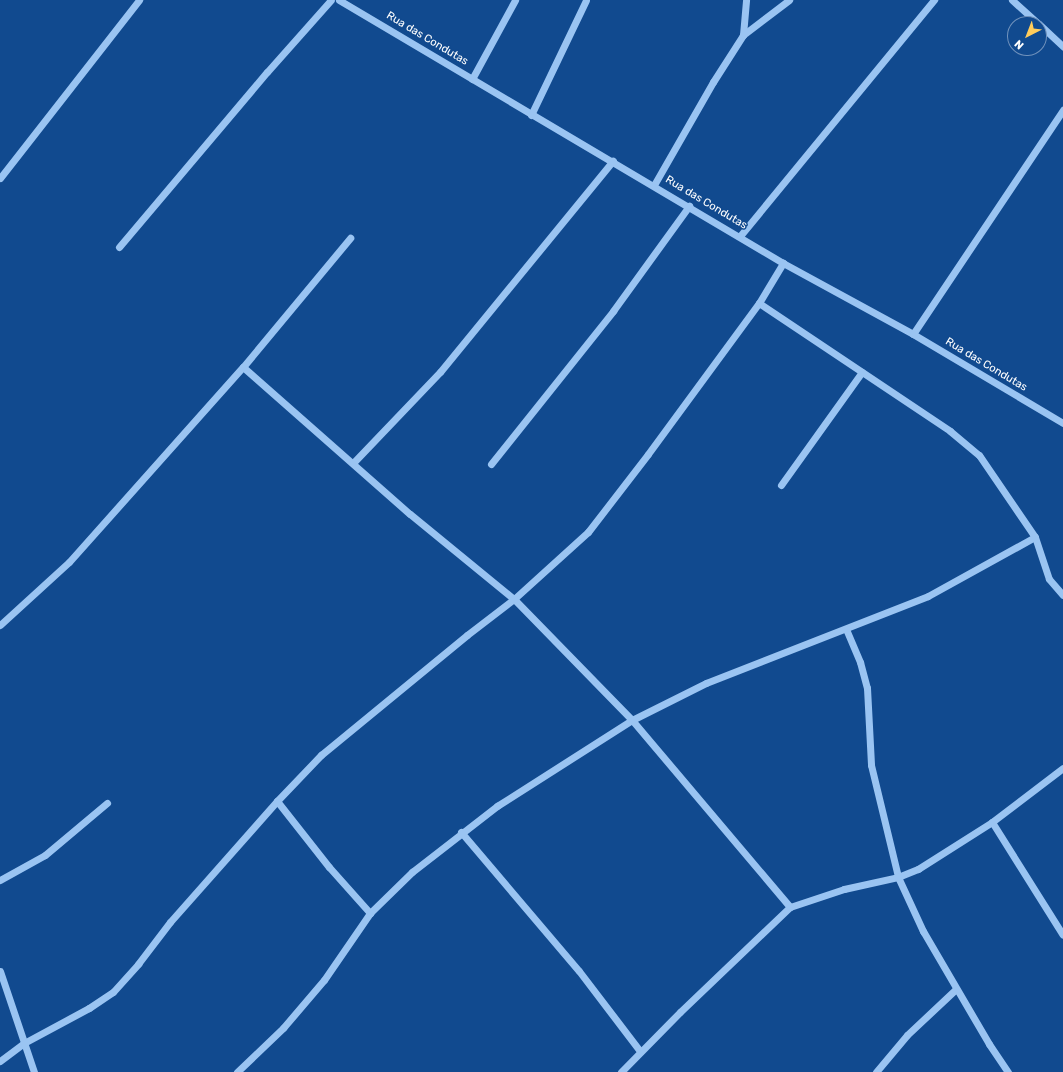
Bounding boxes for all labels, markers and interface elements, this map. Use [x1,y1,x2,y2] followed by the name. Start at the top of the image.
[384,9,470,69] street label: Rua das Condutas
[1007,16,1047,56] north arrow
[1012,37,1027,52] text: N
[663,173,749,233] street label: Rua das Condutas
[943,335,1029,395] street label: Rua das Condutas

